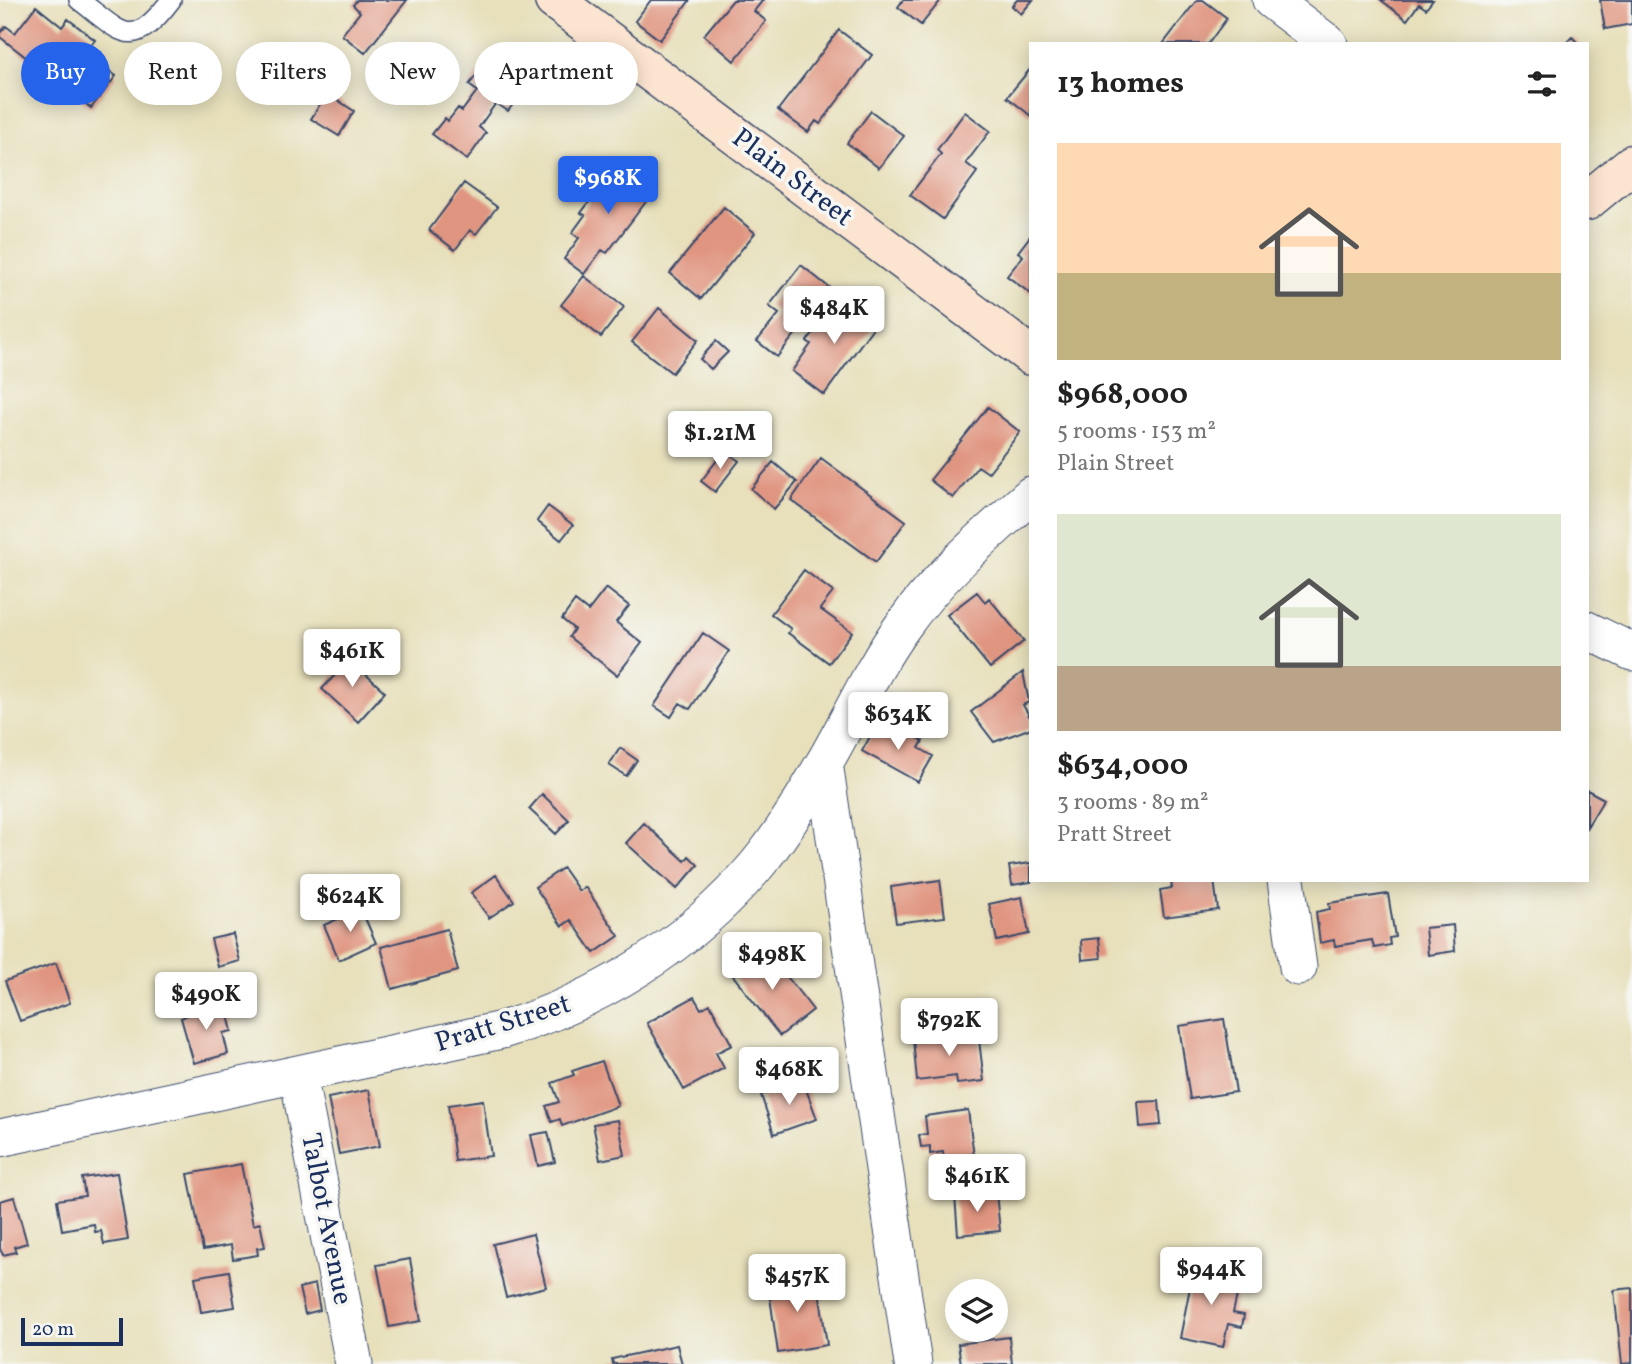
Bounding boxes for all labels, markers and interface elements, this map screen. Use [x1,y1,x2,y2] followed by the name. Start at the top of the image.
[21,42,110,105] chip: Buy
[124,42,222,105] chip: Rent
[236,42,351,105] chip: Filters
[365,42,460,105] chip: New
[474,42,638,105] chip: Apartment
[1057,63,1184,105] text: 13 homes
[1523,65,1561,103] icon: filters
[723,119,861,237] street label: Plain Street
[559,156,657,216] pin: $968K
[574,163,642,195] text: $968K
[1246,189,1372,315] icon: home
[785,286,883,346] pin: $484K
[799,293,869,325] text: $484K
[1057,374,1188,416] text: $968,000
[663,412,777,471] pin: $1.21M
[1057,416,1216,448] text: 5 rooms · 153 m²
[684,418,756,450] text: $1.21M
[1057,448,1174,480] text: Plain Street
[1246,560,1372,686] icon: home
[303,630,401,689] pin: $461K
[319,636,385,668] text: $461K
[849,692,947,752] pin: $634K
[864,699,932,731] text: $634K
[1057,745,1188,787] text: $634,000
[1057,787,1209,819] text: 3 rooms · 89 m²
[1057,819,1172,851] text: Pratt Street
[301,874,399,934] pin: $624K
[316,881,384,913] text: $624K
[723,932,821,992] pin: $498K
[738,939,806,971] text: $498K
[157,972,255,1032] pin: $490K
[171,979,241,1011] text: $490K
[430,985,576,1063] street label: Pratt Street
[900,998,998,1058] pin: $792K
[917,1005,981,1037] text: $792K
[740,1048,838,1107] pin: $468K
[755,1054,823,1086] text: $468K
[290,1130,362,1308] street label: Talbot Avenue
[928,1154,1026,1214] pin: $461K
[944,1161,1010,1193] text: $461K
[1162,1248,1260,1307] pin: $944K
[748,1254,846,1314] pin: $457K
[1176,1254,1246,1286] text: $944K
[764,1261,830,1293] text: $457K
[945,1279,1008,1342] map controls
[945,1279,1008,1342] button: layers
[21,1315,122,1347] scale bar
[32,1317,74,1343] text: 20 m

